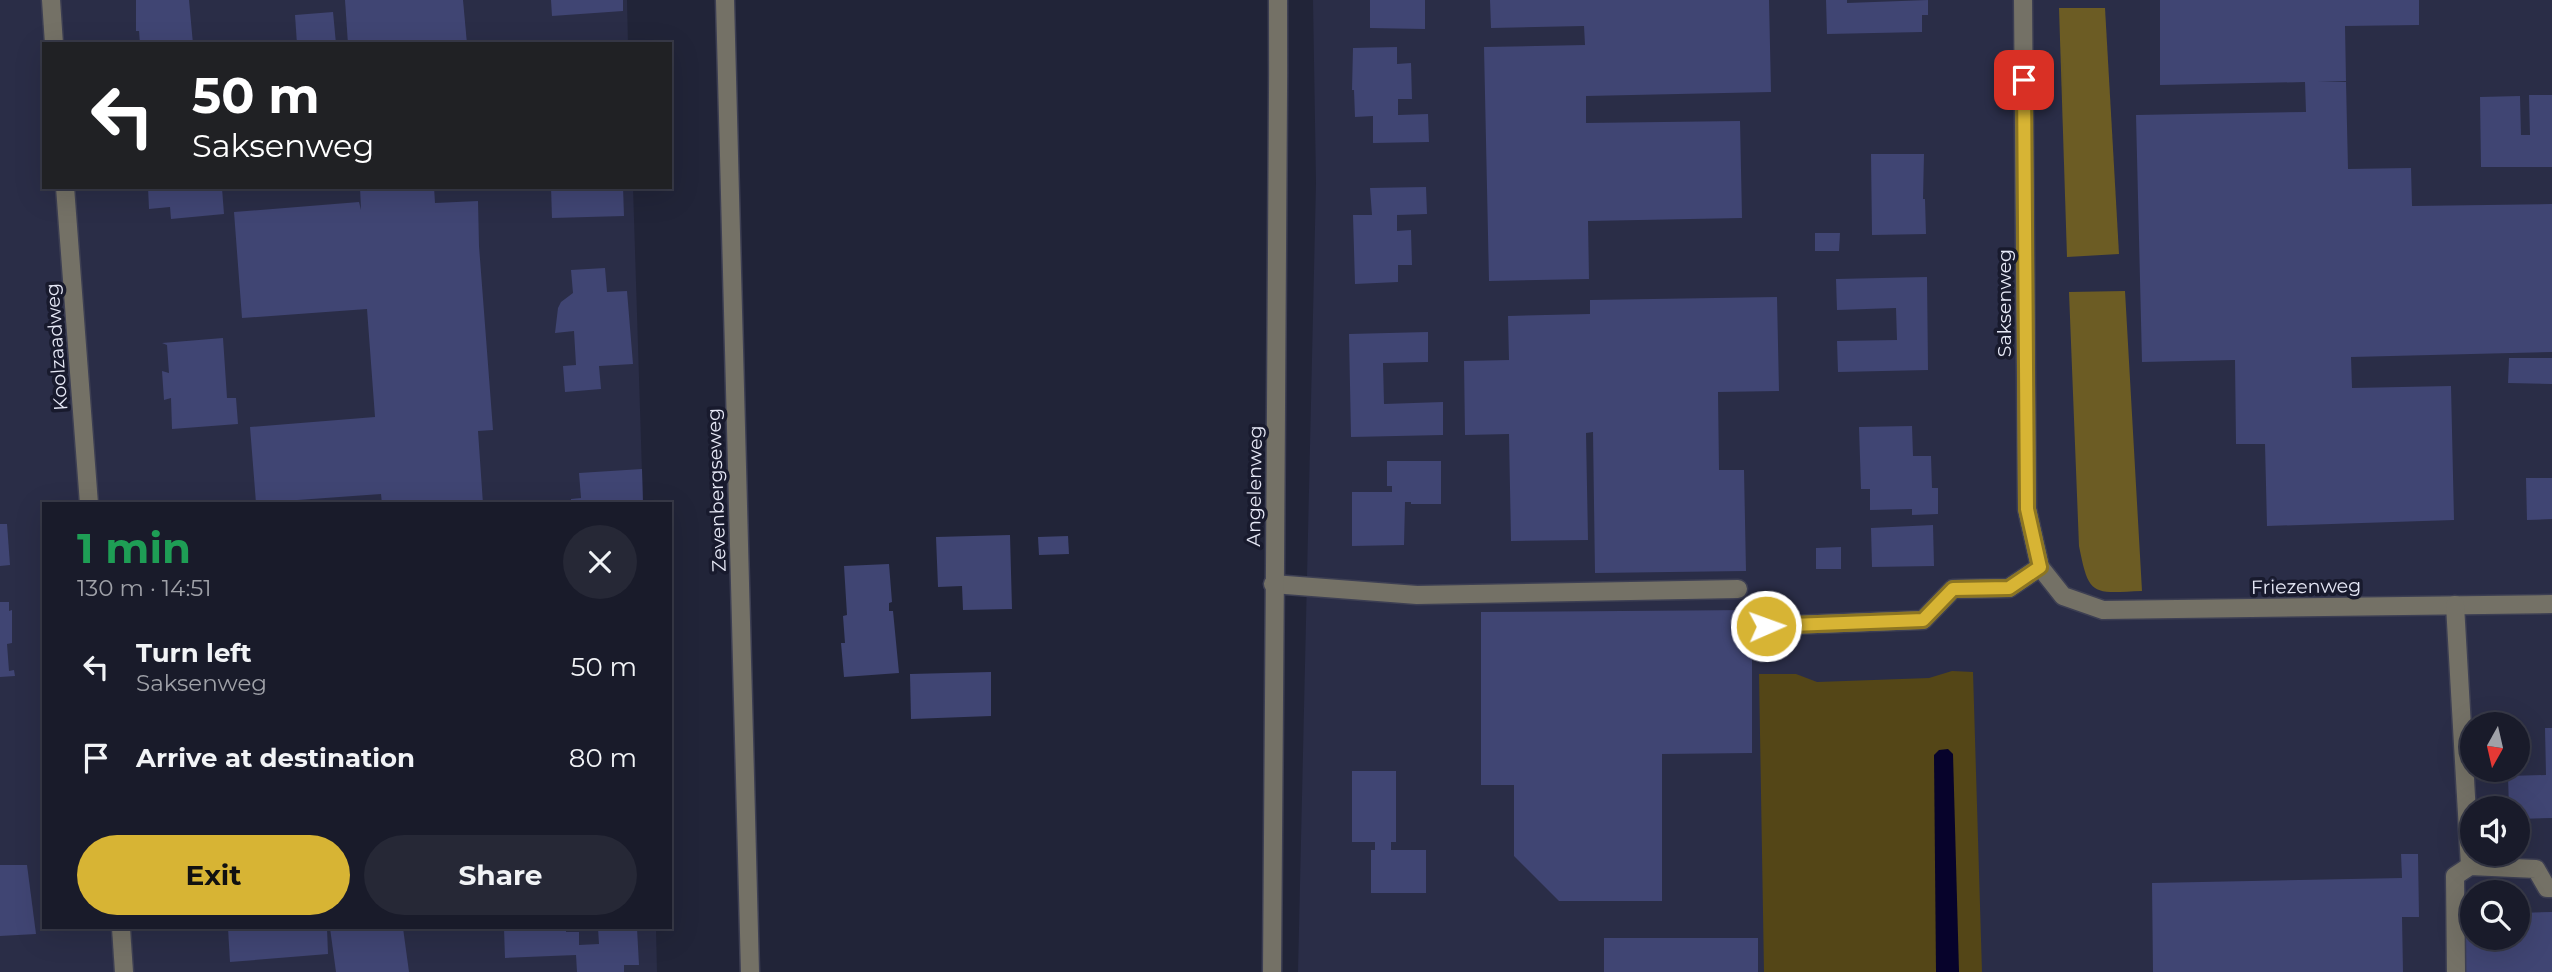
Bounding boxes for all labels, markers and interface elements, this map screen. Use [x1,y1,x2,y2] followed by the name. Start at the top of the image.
[1994,50,2054,110] pin
[2005,61,2043,99] icon: arrive
[192,66,320,125] text: 50 m
[77,70,168,161] icon: left
[192,126,374,165] text: Saksenweg
[1993,249,2016,357] street label: Saksenweg
[41,282,72,412] street label: Koolzaadweg
[702,408,731,572] street label: Zevenbergseweg
[1242,425,1267,547] street label: Angelenweg
[77,522,191,574] text: 1 min
[563,525,637,599] button: close
[77,574,212,602] text: 130 m · 14:51
[2251,574,2361,599] street label: Friezenweg
[1729,589,1803,663] position arrow
[136,637,252,669] text: Turn left
[77,648,115,686] icon: left
[571,651,637,683] text: 50 m
[136,669,267,697] text: Saksenweg
[2460,712,2530,782] north arrow
[2460,712,2530,950] map controls
[77,739,115,777] icon: arrive
[136,742,415,774] text: Arrive at destination
[569,742,637,774] text: 80 m
[2460,796,2530,866] button: sound
[77,835,350,915] button: Exit
[364,835,637,915] button: Share
[2460,880,2530,950] button: search

